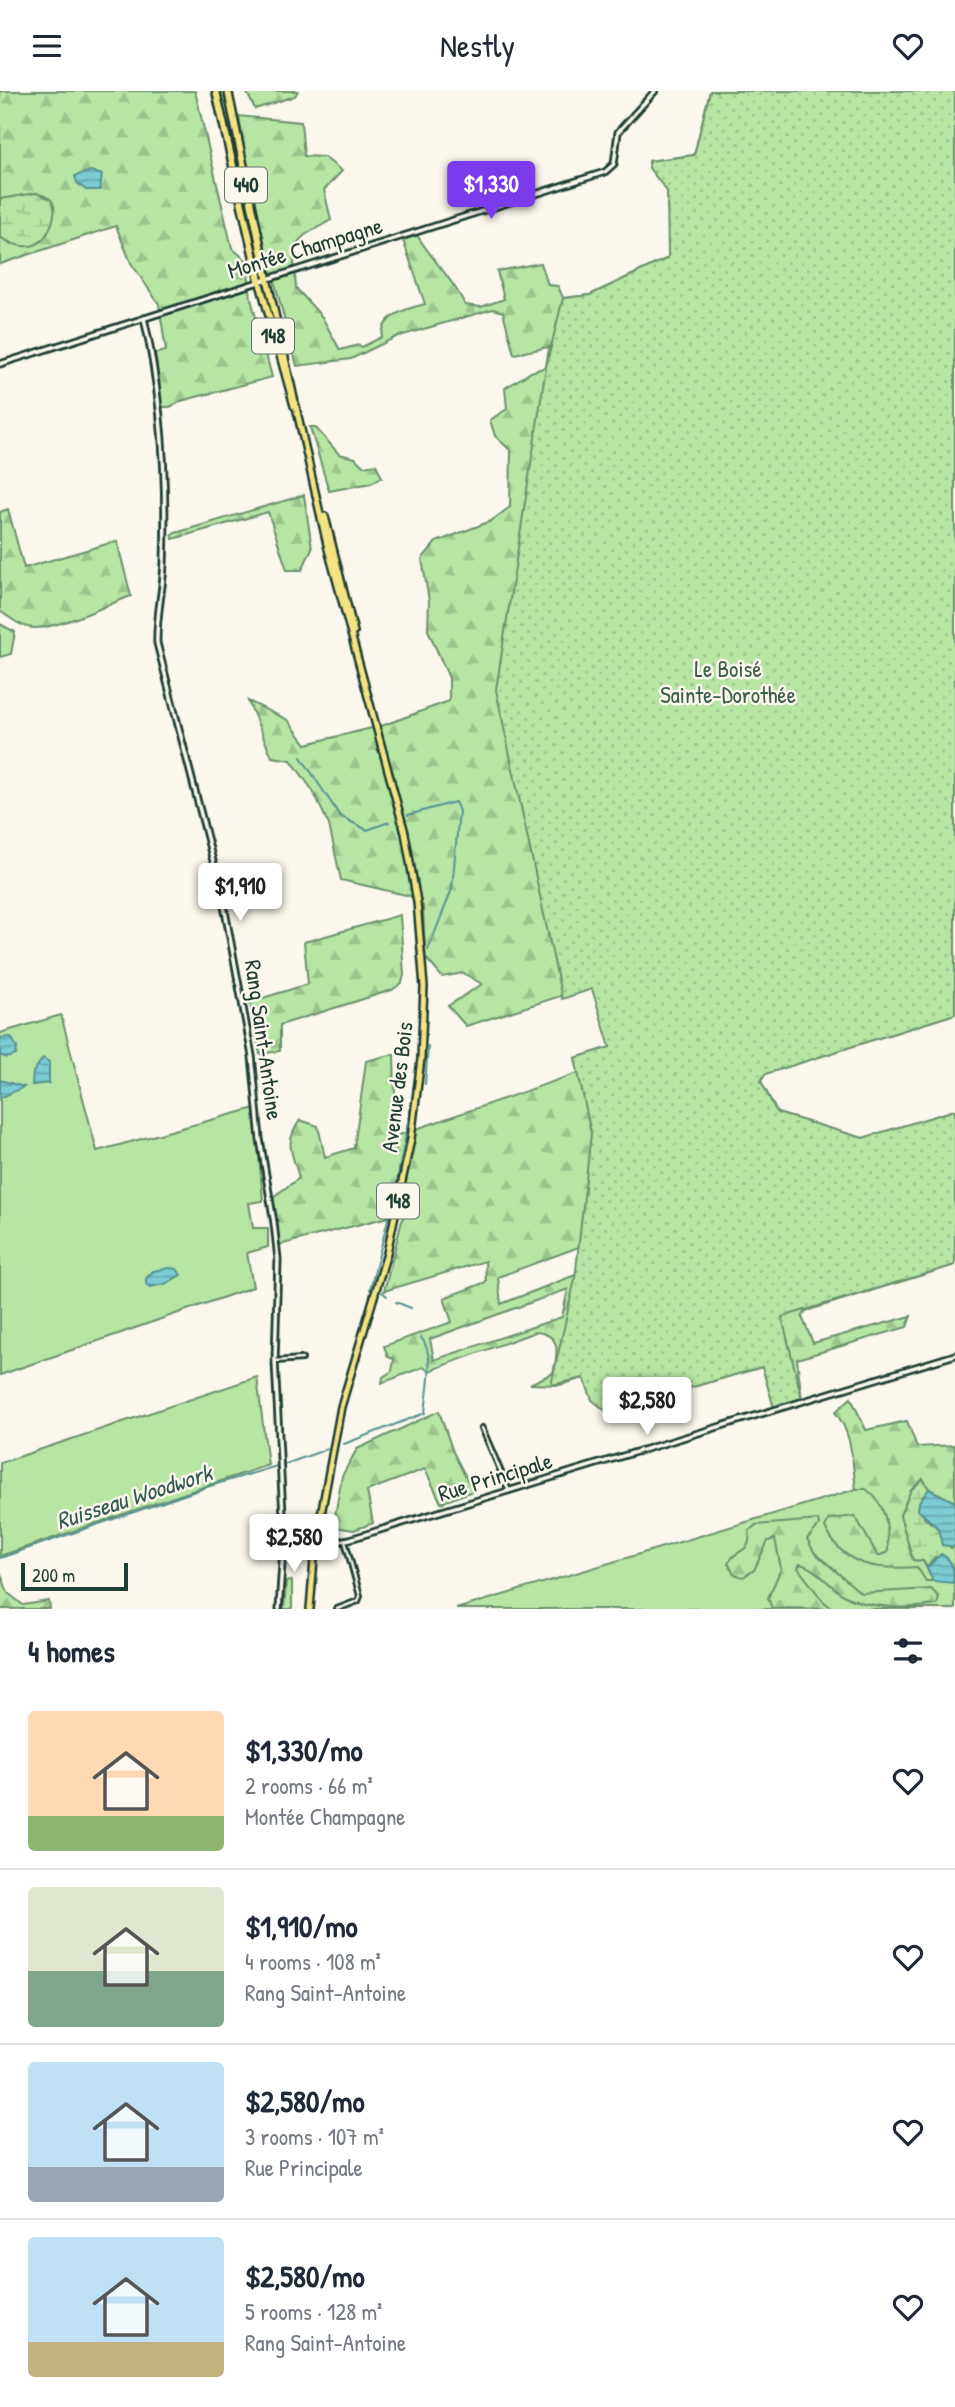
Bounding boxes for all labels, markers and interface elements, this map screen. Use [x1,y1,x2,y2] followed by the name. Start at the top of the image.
[440,24,515,67] text: Nestly
[28,27,66,65] icon: menu
[889,27,927,65] icon: heart
[434,162,548,221] pin: $1,330
[225,167,267,203] road number: 440
[463,168,519,199] text: $1,330
[224,209,386,286] street label: Montée Champagne
[252,319,294,353] road number: 148
[660,653,796,710] park label: Le Boisé Sainte-Dorothée
[183,863,297,923] pin: $1,910
[214,870,266,901] text: $1,910
[238,958,291,1122] street label: Rang Saint-Antoine
[373,1020,420,1154] street label: Avenue des Bois
[377,1183,419,1219] road number: 148
[590,1377,704,1437] pin: $2,580
[618,1384,676,1415] text: $2,580
[434,1444,556,1509] street label: Rue Principale
[52,1455,218,1536] water label: Ruisseau Woodwork
[237,1515,351,1574] pin: $2,580
[265,1521,323,1552] text: $2,580
[21,1560,128,1592] scale bar
[32,1562,75,1588] text: 200 m
[28,1631,115,1671] text: 4 homes
[889,1632,927,1670] icon: filters
[245,1730,363,1770] text: $1,330/mo
[84,1739,168,1823] icon: home
[889,1762,927,1800] icon: heart
[245,1770,373,1801] text: 2 rooms · 66 m²
[245,1801,405,1832] text: Montée Champagne
[245,1906,358,1946] text: $1,910/mo
[84,1915,168,1999] icon: home
[889,1938,927,1976] icon: heart
[245,1946,381,1977] text: 4 rooms · 108 m²
[245,1977,406,2008] text: Rang Saint-Antoine
[245,2081,365,2121] text: $2,580/mo
[84,2090,168,2174] icon: home
[889,2113,927,2151] icon: heart
[245,2121,384,2152] text: 3 rooms · 107 m²
[245,2152,363,2183] text: Rue Principale
[245,2256,365,2296] text: $2,580/mo
[84,2265,168,2349] icon: home
[889,2288,927,2326] icon: heart
[245,2296,382,2327] text: 5 rooms · 128 m²
[245,2327,406,2358] text: Rang Saint-Antoine

